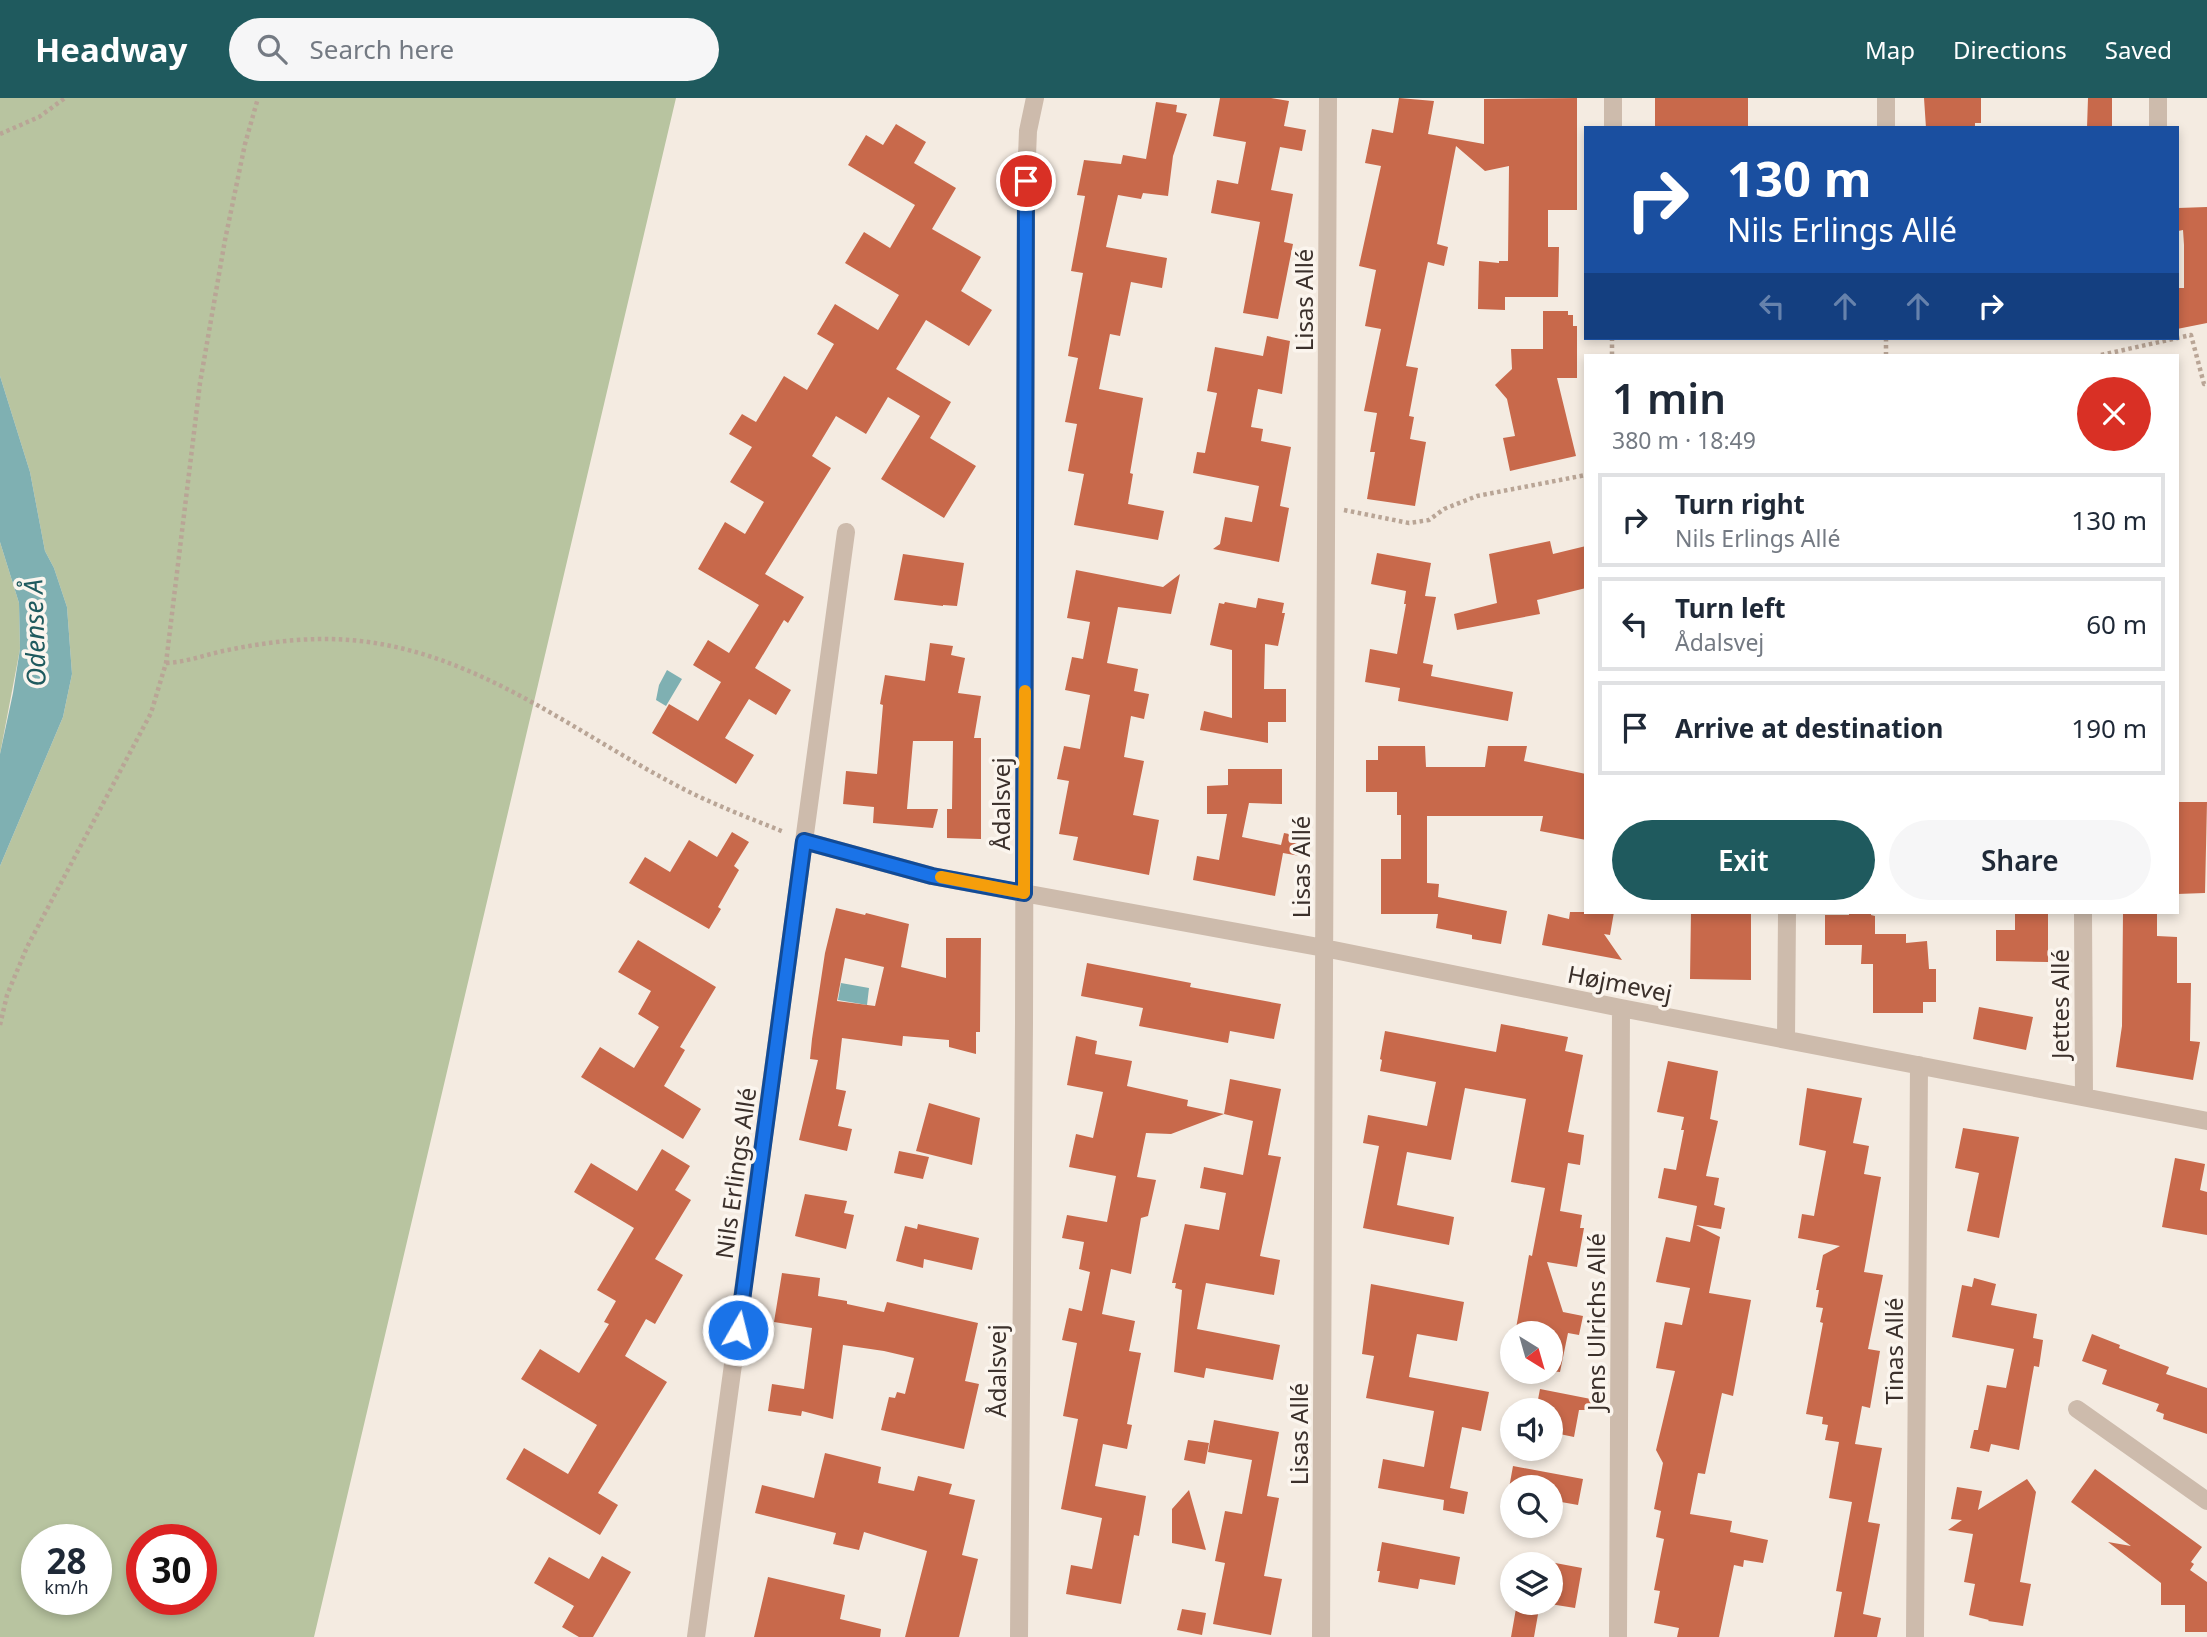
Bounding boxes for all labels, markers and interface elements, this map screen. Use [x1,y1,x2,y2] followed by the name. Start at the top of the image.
[229,18,719,81] search box
[35,27,187,72] text: Headway
[253,30,291,68] icon: search
[309,31,454,67] text: Search here
[1865,33,1915,66] text: Map
[1953,33,2067,66] text: Directions
[2105,33,2172,66] text: Saved
[1727,145,1872,211] text: 130 m
[996,151,1056,211] pin
[1612,154,1703,245] icon: right
[1007,162,1045,200] icon: arrive
[1727,208,1957,251] text: Nils Erlings Allé
[1287,249,1320,351] street label: Lisas Allé
[1753,287,1791,325] icon: left
[1826,287,1864,325] icon: ahead
[1899,287,1937,325] icon: ahead
[1972,287,2010,325] icon: right
[1612,369,1726,426] text: 1 min
[2077,377,2151,451] button: close
[1612,424,1756,456] text: 380 m · 18:49
[1675,486,1805,522] text: Turn right
[1616,501,1654,539] icon: right
[2071,502,2147,538] text: 130 m
[1675,522,1840,554] text: Nils Erlings Allé
[14,579,54,687] water label: Odense Å
[1675,590,1786,626] text: Turn left
[1616,605,1654,643] icon: left
[2086,606,2147,642] text: 60 m
[1675,626,1764,658] text: Ådalsvej
[1616,709,1654,747] icon: arrive
[1675,710,1944,746] text: Arrive at destination
[2071,710,2147,746] text: 190 m
[984,757,1017,851] street label: Ådalsvej
[1284,816,1317,918] street label: Lisas Allé
[1612,820,1875,900] button: Exit
[1889,820,2151,900] button: Share
[2043,949,2076,1061] street label: Jettes Allé
[1565,957,1675,1009] street label: Højmevej
[707,1085,763,1261] street label: Nils Erlings Allé
[1579,1233,1612,1413] street label: Jens Ulrichs Allé
[701,1293,775,1367] position arrow
[1877,1298,1910,1404] street label: Tinas Allé
[1500,1321,1563,1384] north arrow
[1500,1321,1563,1615] map controls
[980,1324,1013,1418] street label: Ådalsvej
[1282,1383,1315,1485] street label: Lisas Allé
[1500,1398,1563,1461] button: sound
[1500,1475,1563,1538] button: search
[126,1524,217,1615] speed limit sign: 30
[46,1537,87,1584] text: 28
[1500,1552,1563,1615] button: layers
[44,1575,89,1599] text: km/h

